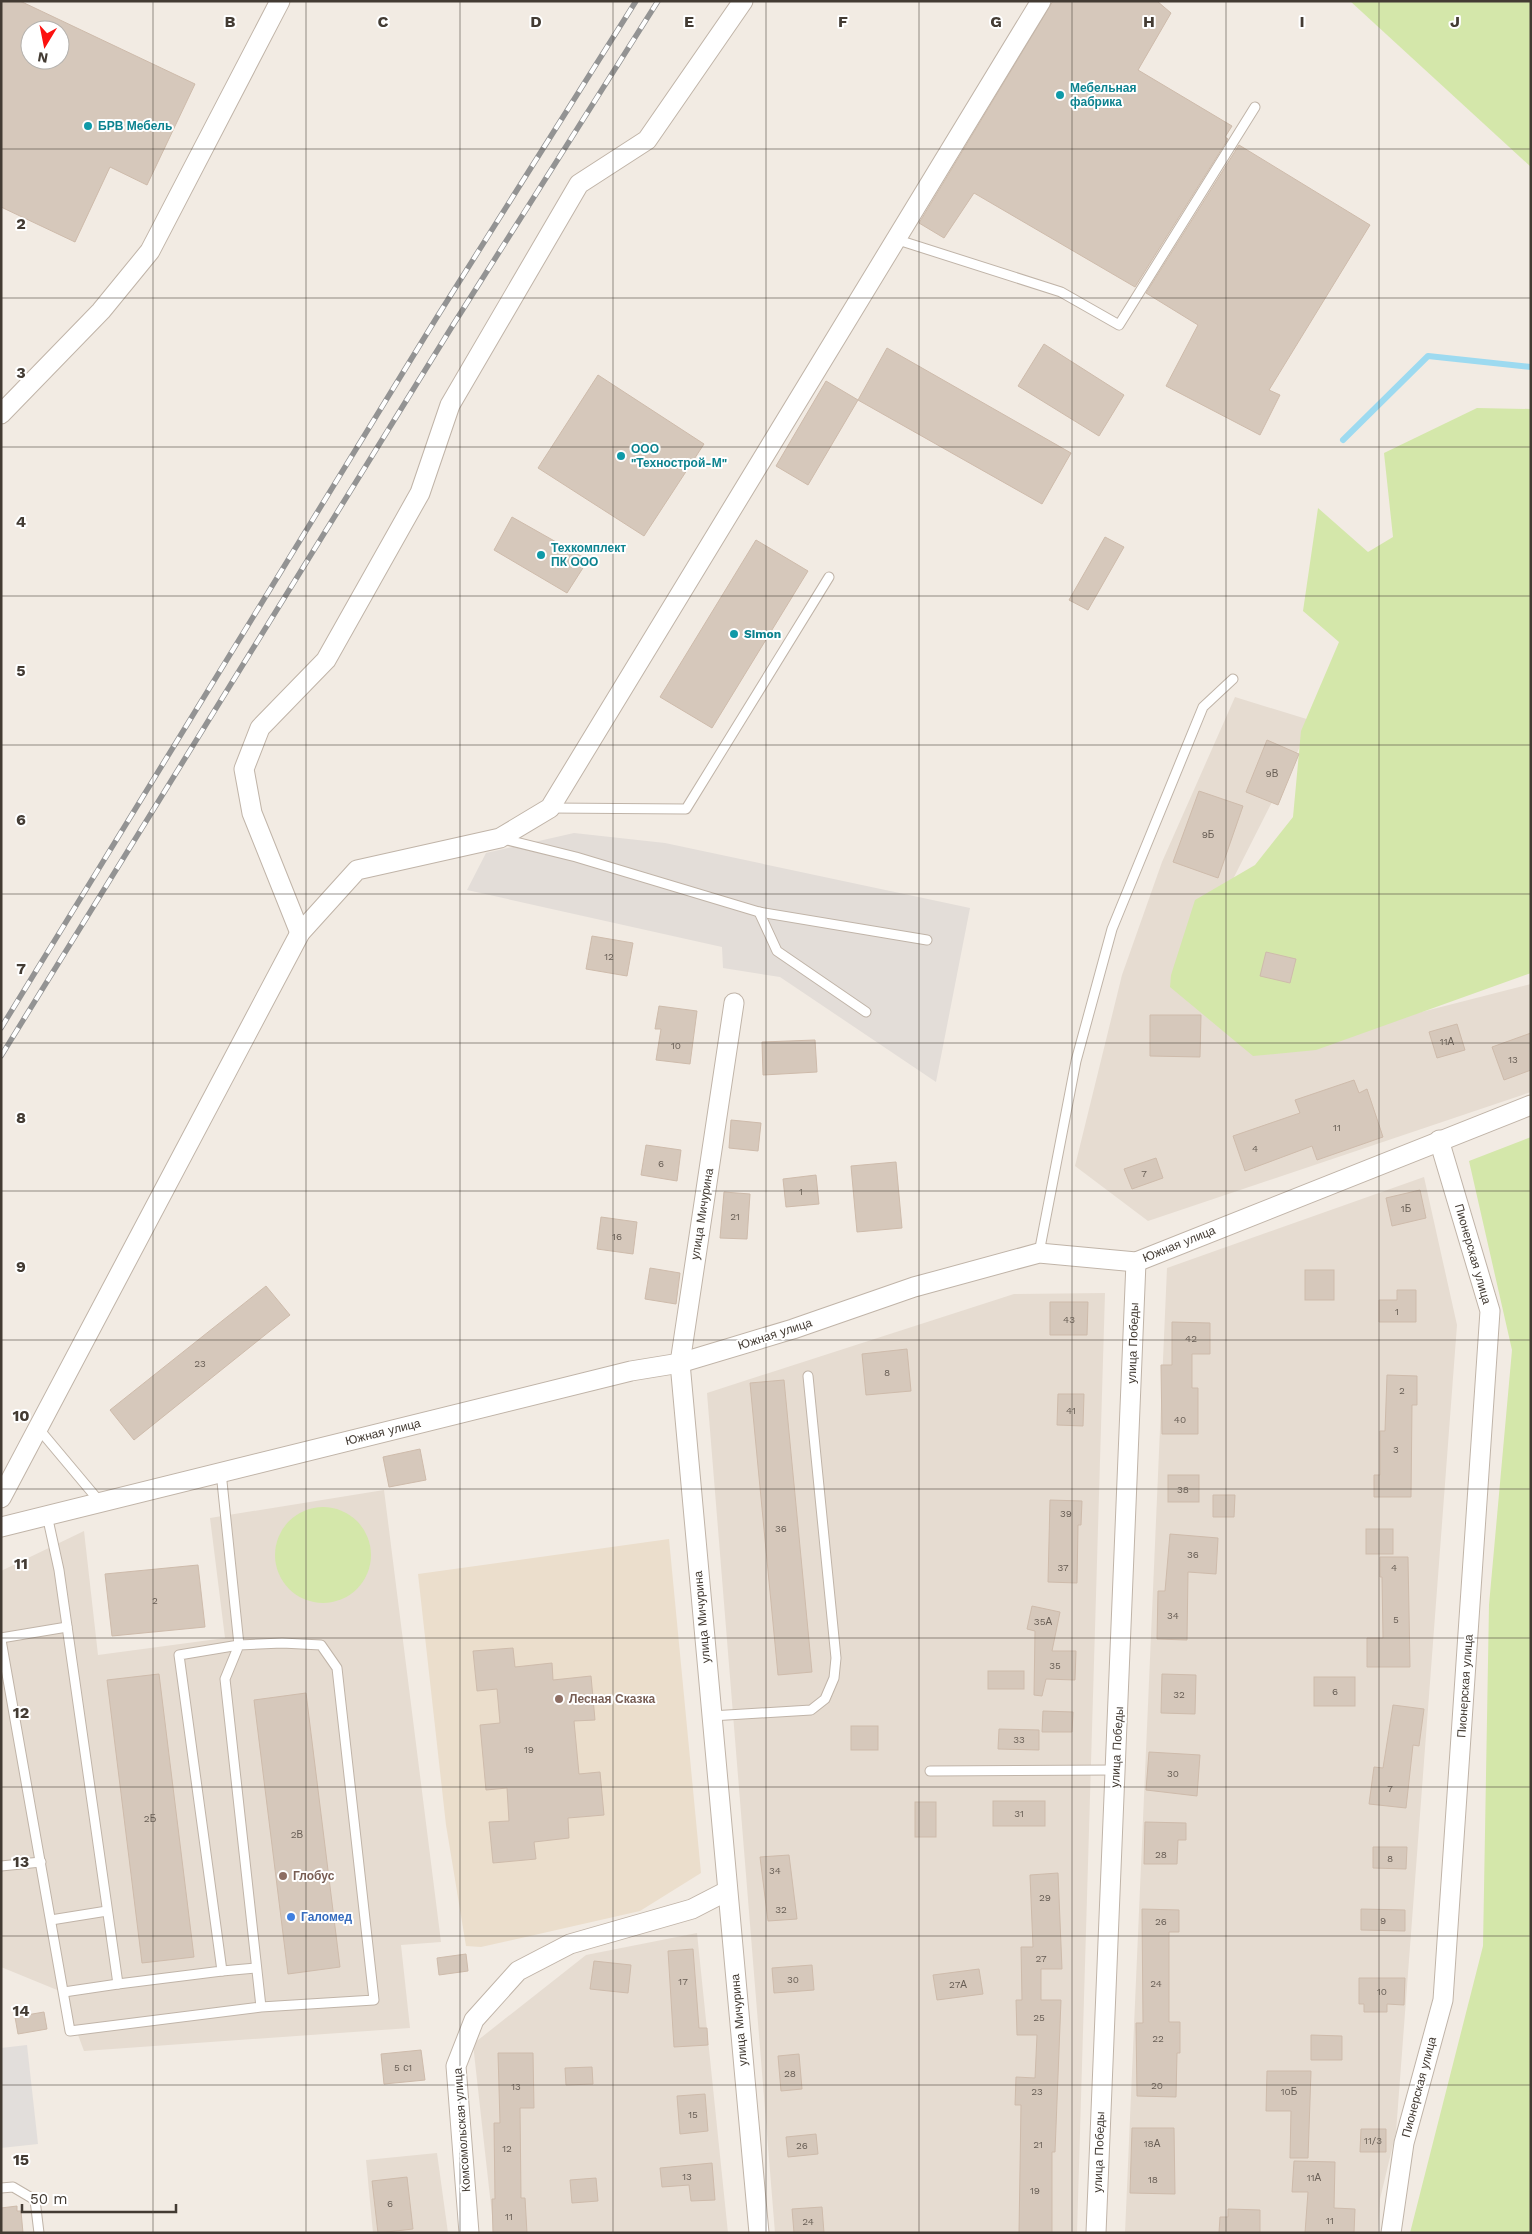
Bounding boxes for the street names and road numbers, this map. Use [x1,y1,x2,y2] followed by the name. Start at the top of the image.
[688,1167,716,1261] street label: улица Мичурина
[1452,1202,1494,1306] street label: Пионерская улица
[1141,1223,1218,1265] street label: Южная улица
[1125,1302,1141,1384] street label: улица Победы
[736,1315,814,1353] street label: Южная улица
[344,1416,422,1448] street label: Южная улица
[691,1570,713,1664] street label: улица Мичурина
[1454,1633,1476,1738] street label: Пионерская улица
[1108,1706,1126,1788] street label: улица Победы
[728,1973,750,2067] street label: улица Мичурина
[1399,2035,1439,2139] street label: Пионерская улица
[451,2067,473,2193] street label: Комсомольская улица
[1091,2111,1107,2193] street label: улица Победы

